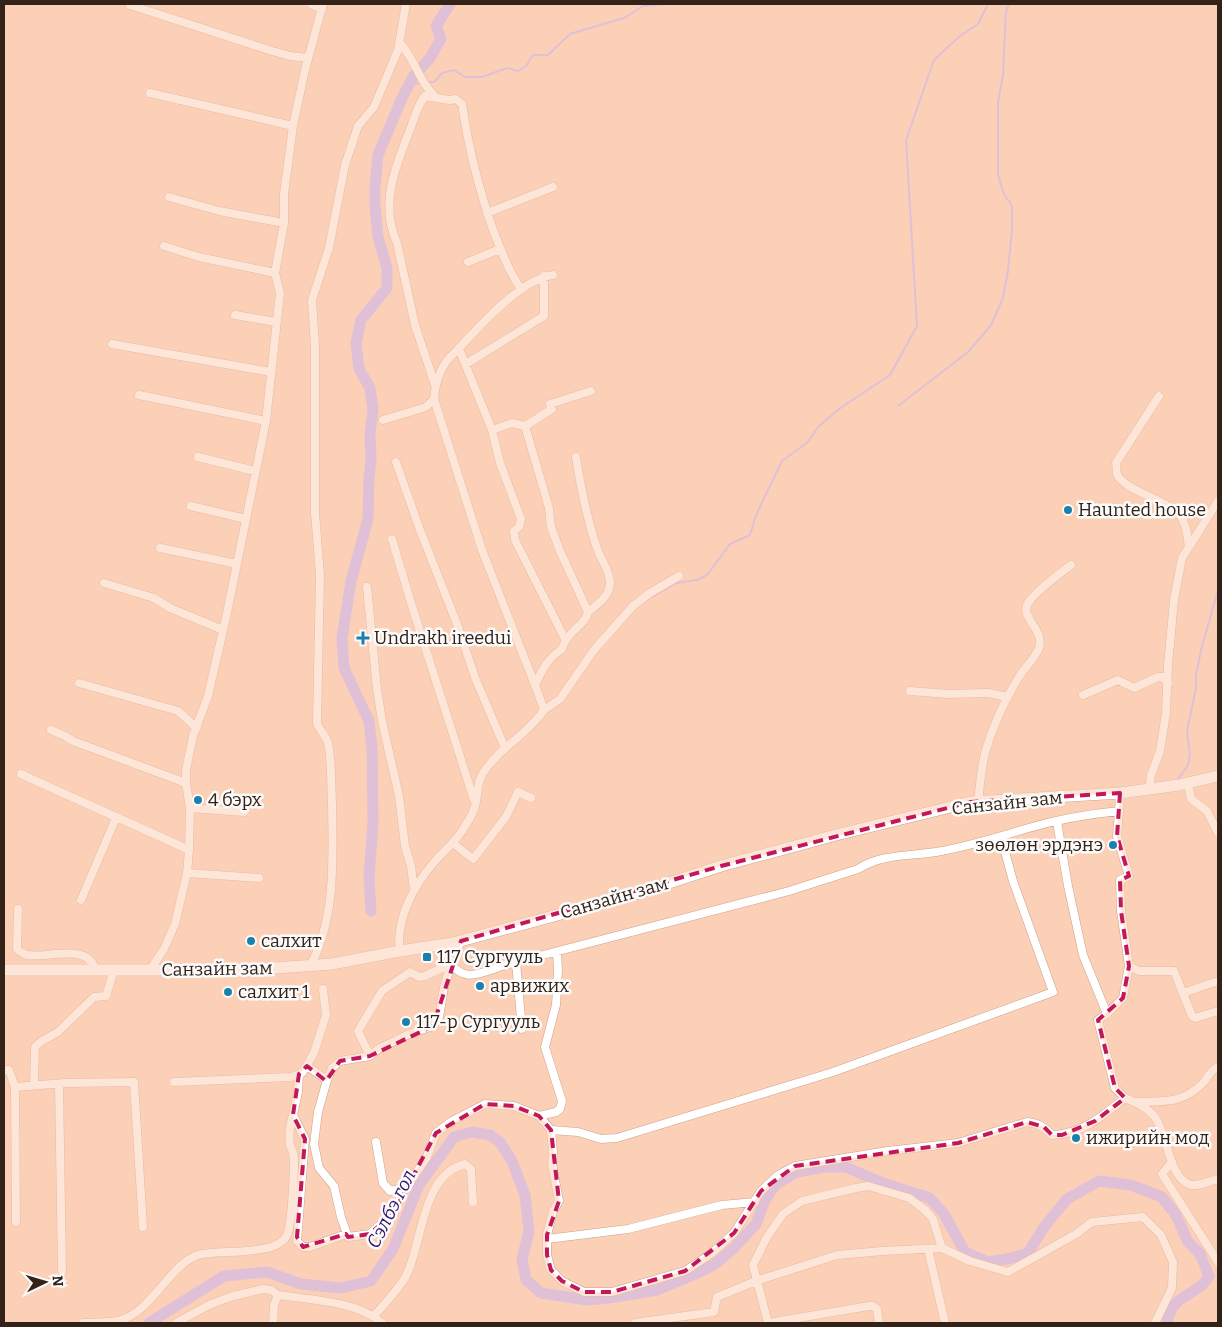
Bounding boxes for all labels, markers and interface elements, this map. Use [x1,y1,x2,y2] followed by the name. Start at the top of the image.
[1078,499,1206,521] place label: Haunted house
[1062,504,1074,516] marker: Haunted house
[374,627,511,649] place label: Undrakh ireedui
[356,631,370,645] marker: Undrakh ireedui
[950,786,1064,820] street label: Санзайн зам
[208,789,262,811] place label: 4 бэрх
[192,794,204,806] marker: 4 бэрх
[975,834,1103,856] place label: зөөлөн эрдэнэ
[1107,839,1119,851] marker: зөөлөн эрдэнэ
[557,872,671,924] street label: Санзайн зам
[261,930,322,952] place label: салхит
[245,935,257,947] marker: салхит
[437,946,543,968] place label: 117 Сургууль
[421,951,433,963] marker: 117 Сургууль
[161,957,273,981] street label: Санзайн зам
[490,975,569,997] place label: арвижих
[474,980,486,992] marker: арвижих
[238,981,310,1003] place label: салхит 1
[222,986,234,998] marker: салхит 1
[416,1011,540,1033] place label: 117-р Сургууль
[400,1016,412,1028] marker: 117-р Сургууль
[1086,1127,1209,1149] place label: ижирийн мод
[1070,1132,1082,1144] marker: ижирийн мод
[361,1166,421,1252] water label: Сэлбэ гол
[20,1257,70,1307] north arrow
[49,1275,66,1287] text: N

